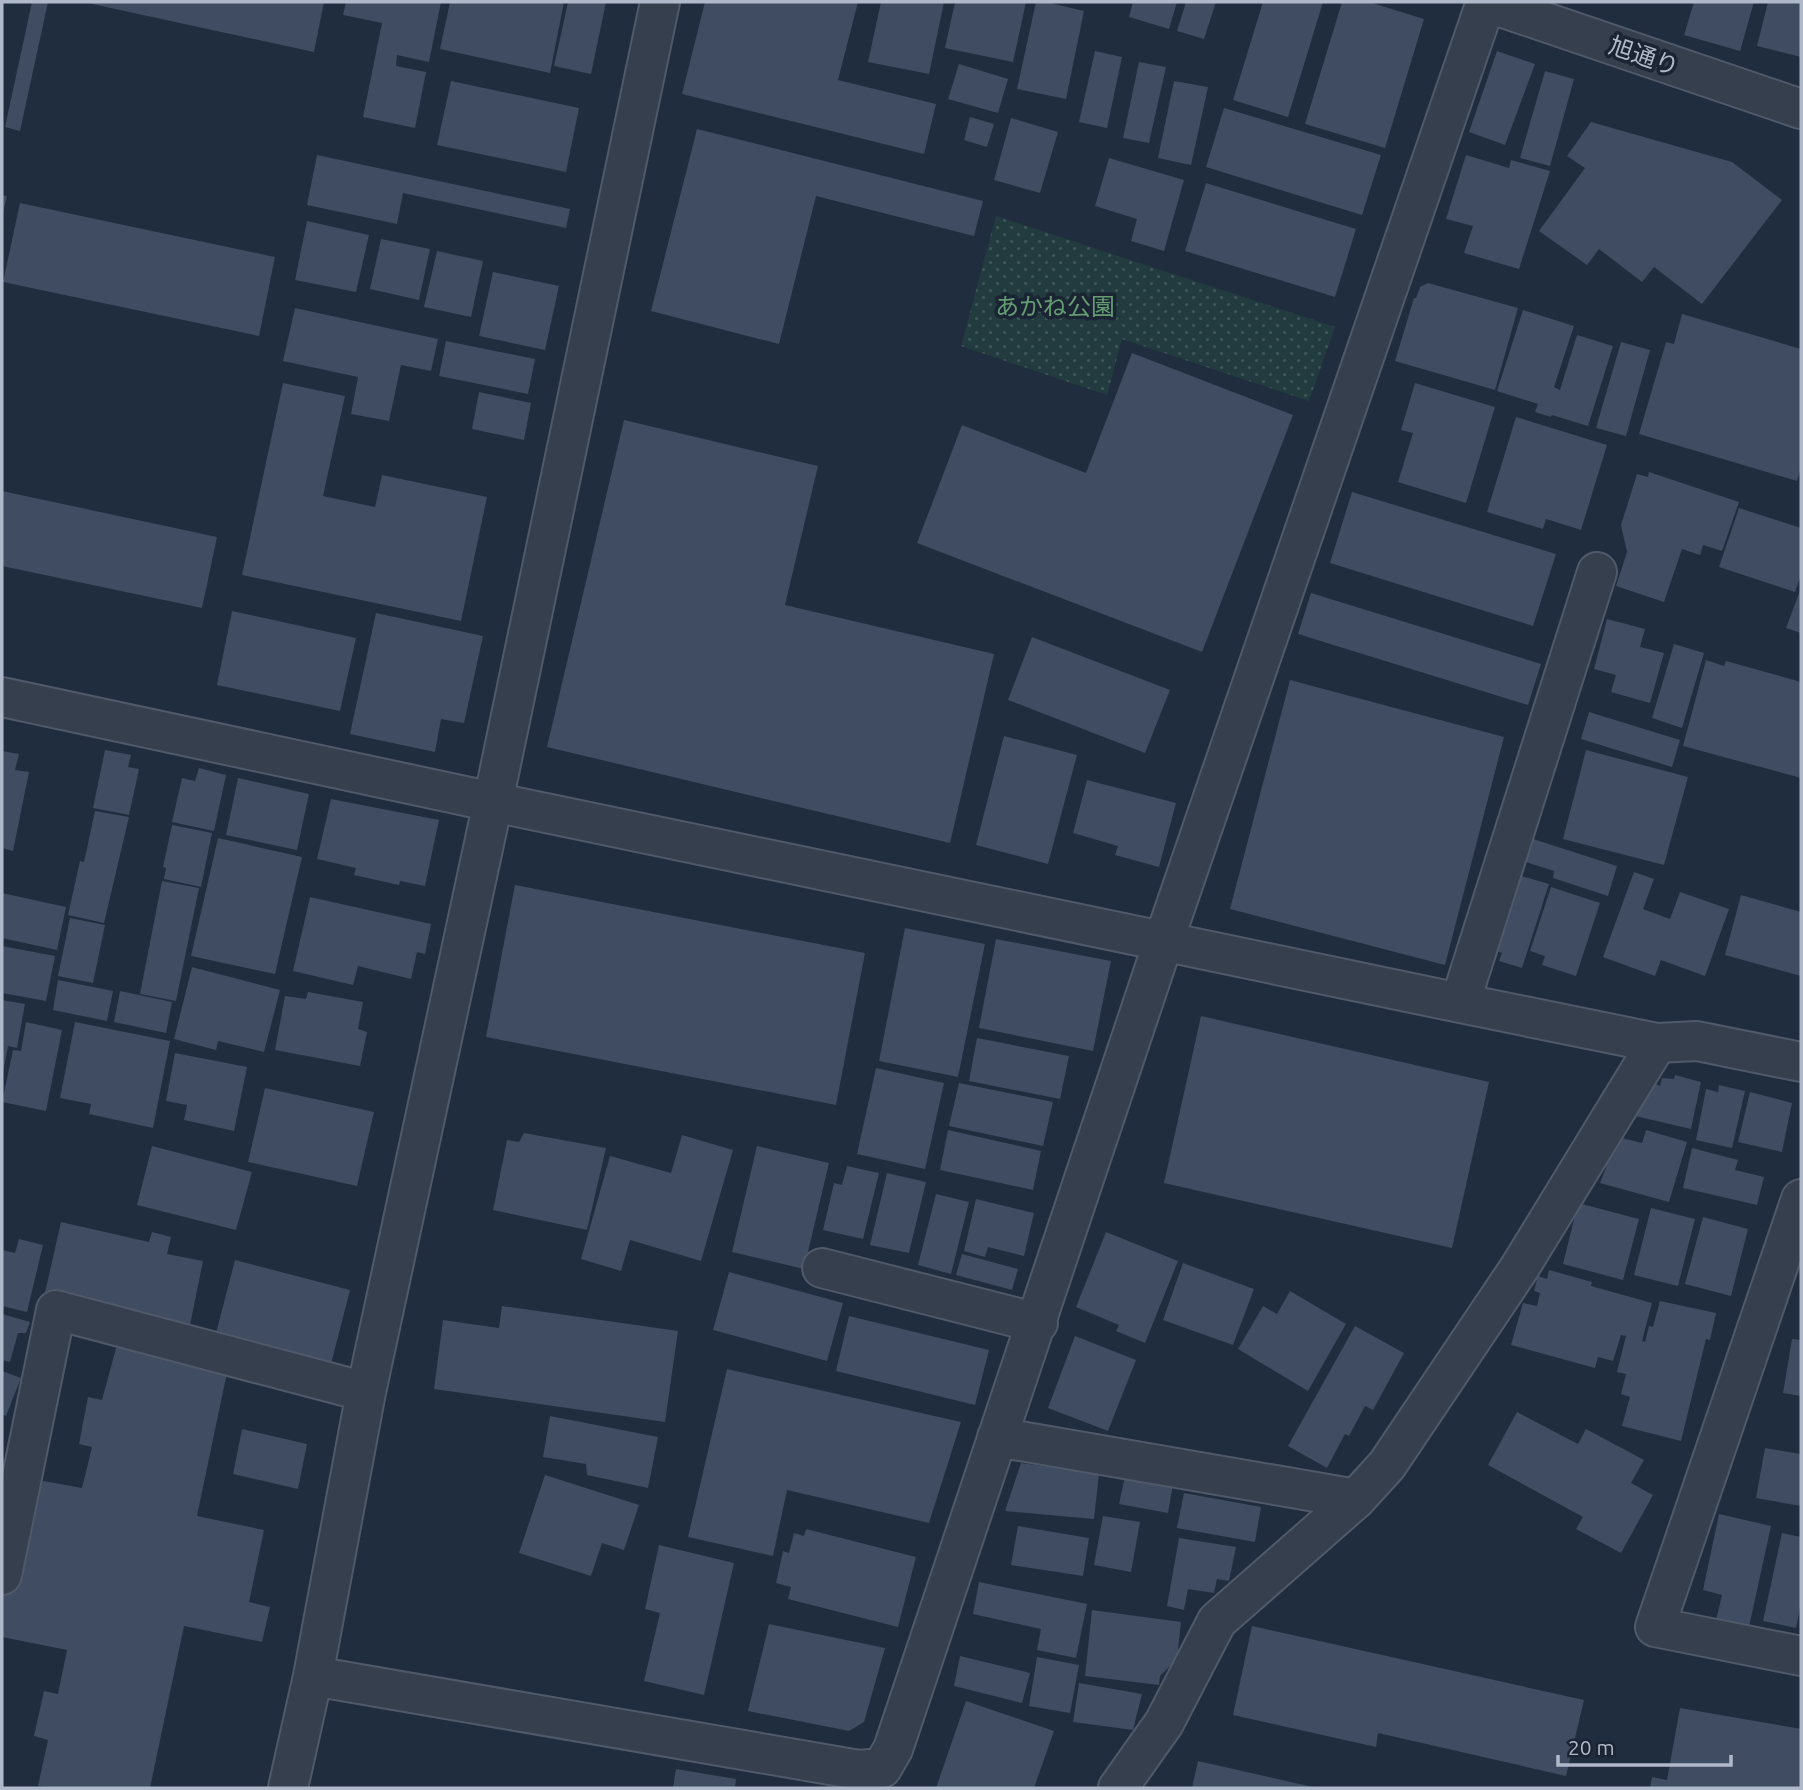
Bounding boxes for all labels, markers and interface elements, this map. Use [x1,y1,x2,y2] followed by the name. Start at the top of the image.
[1606,32,1682,80] street label: 旭通り
[995,293,1115,320] park label: あかね公園
[1558,1724,1731,1768] scale bar
[1568,1735,1615,1759] text: 20 m

